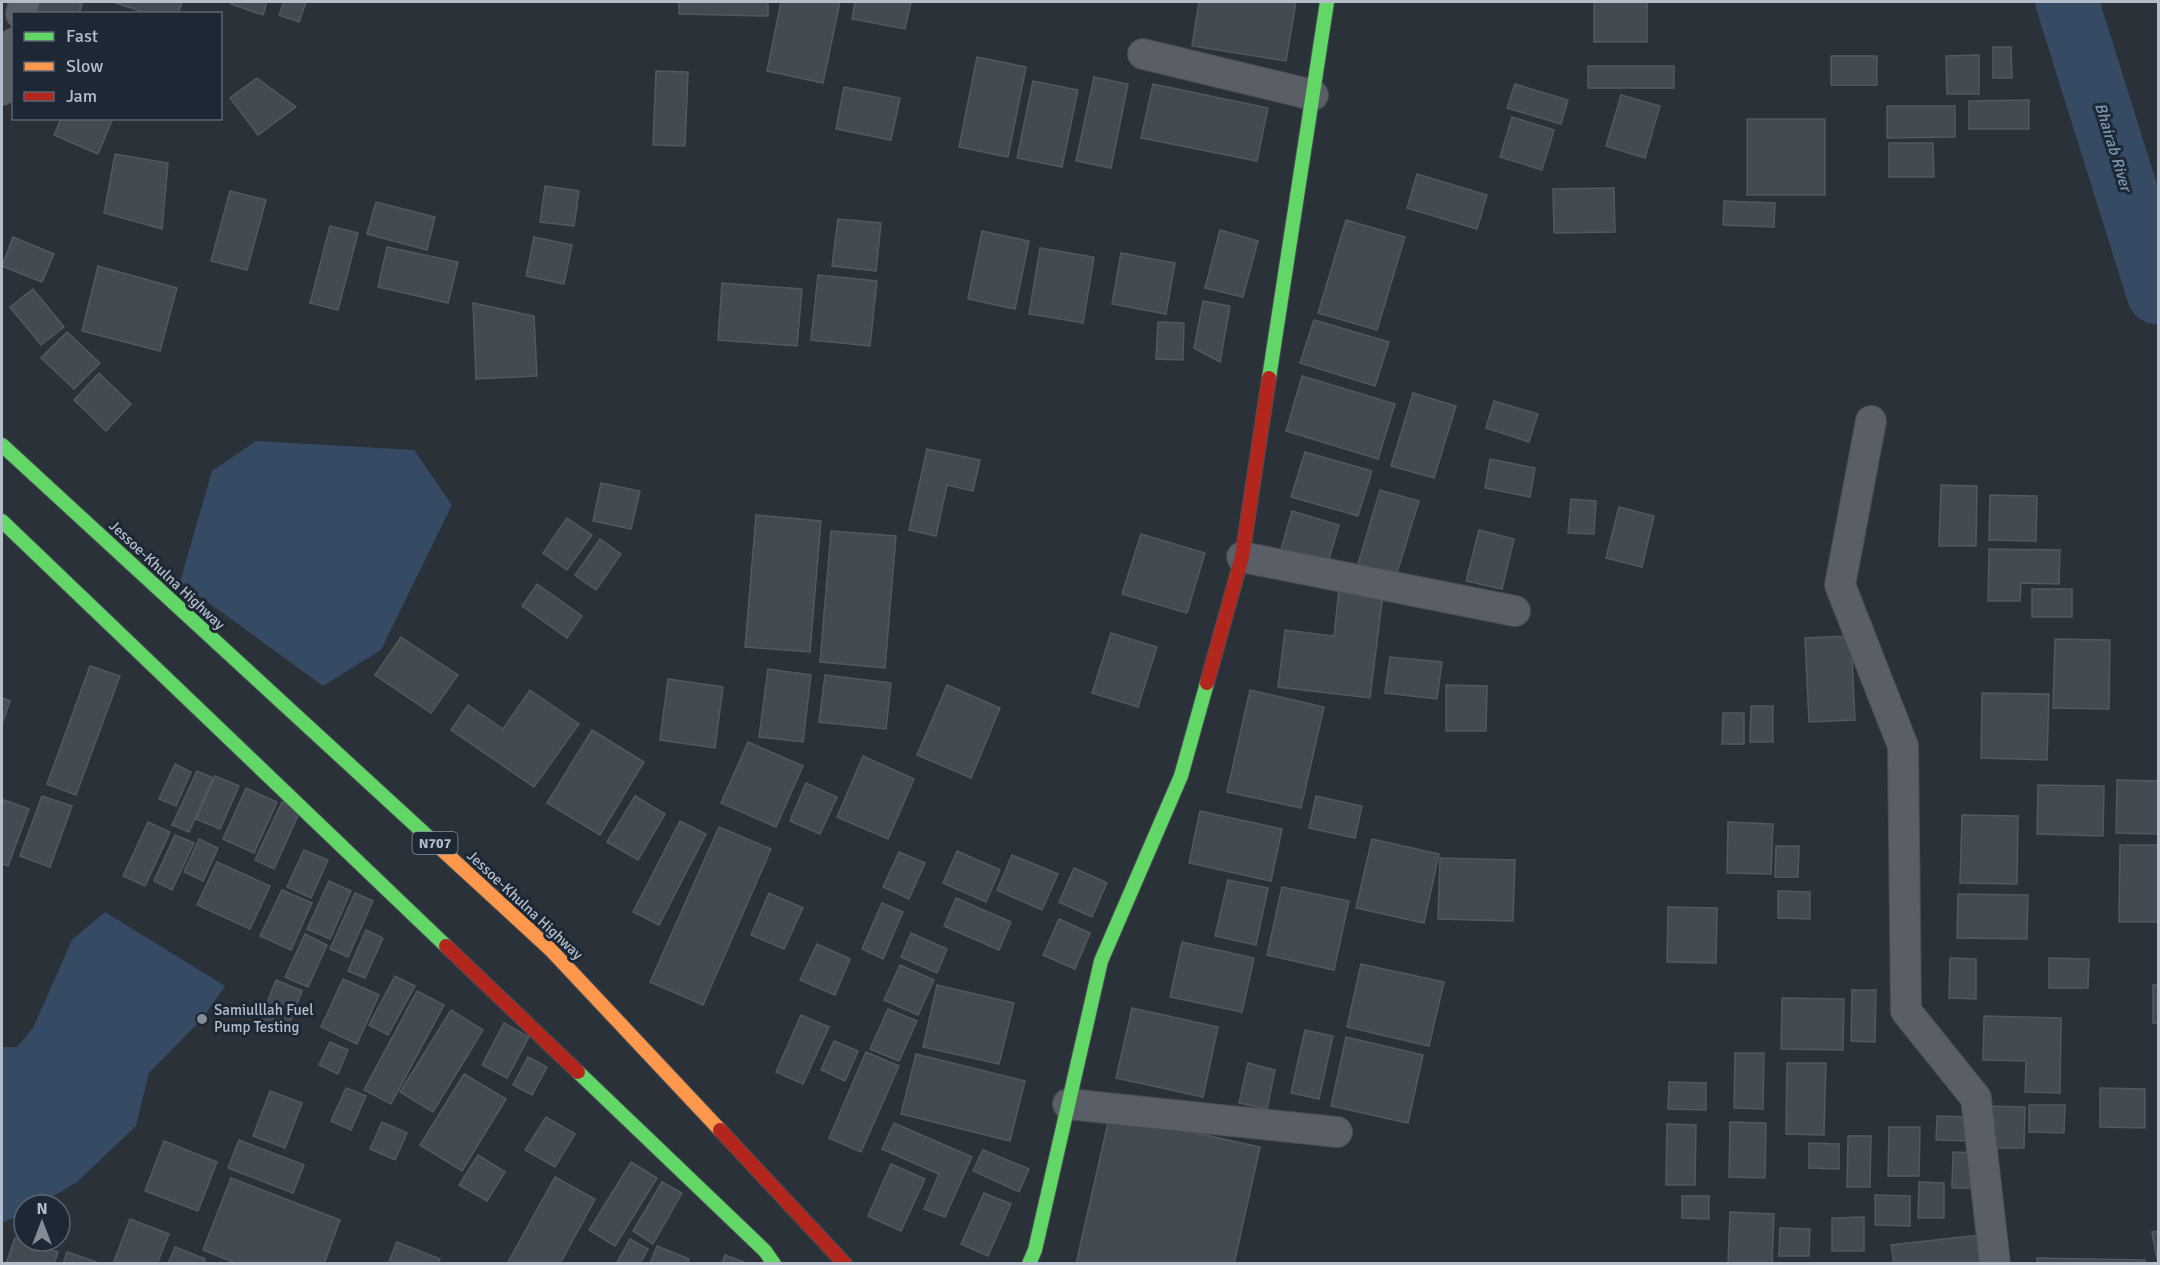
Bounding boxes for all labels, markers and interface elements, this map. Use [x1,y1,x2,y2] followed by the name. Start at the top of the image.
[12,12,222,120] legend
[66,25,98,47] text: Fast
[66,55,103,77] text: Slow
[66,85,97,107] text: Jam
[2090,100,2137,196] water label: Bhairab River
[105,517,229,633] street label: Jessoe-Khulna Highway
[412,832,458,854] road number: N707
[463,847,587,963] street label: Jessoe-Khulna Highway
[214,1001,314,1036] place label: Samiulllah Fuel Pump Testing
[195,1012,209,1026] marker: Samiulllah Fuel Pump Testing
[12,1193,72,1253] north arrow
[36,1199,48,1219] text: N

